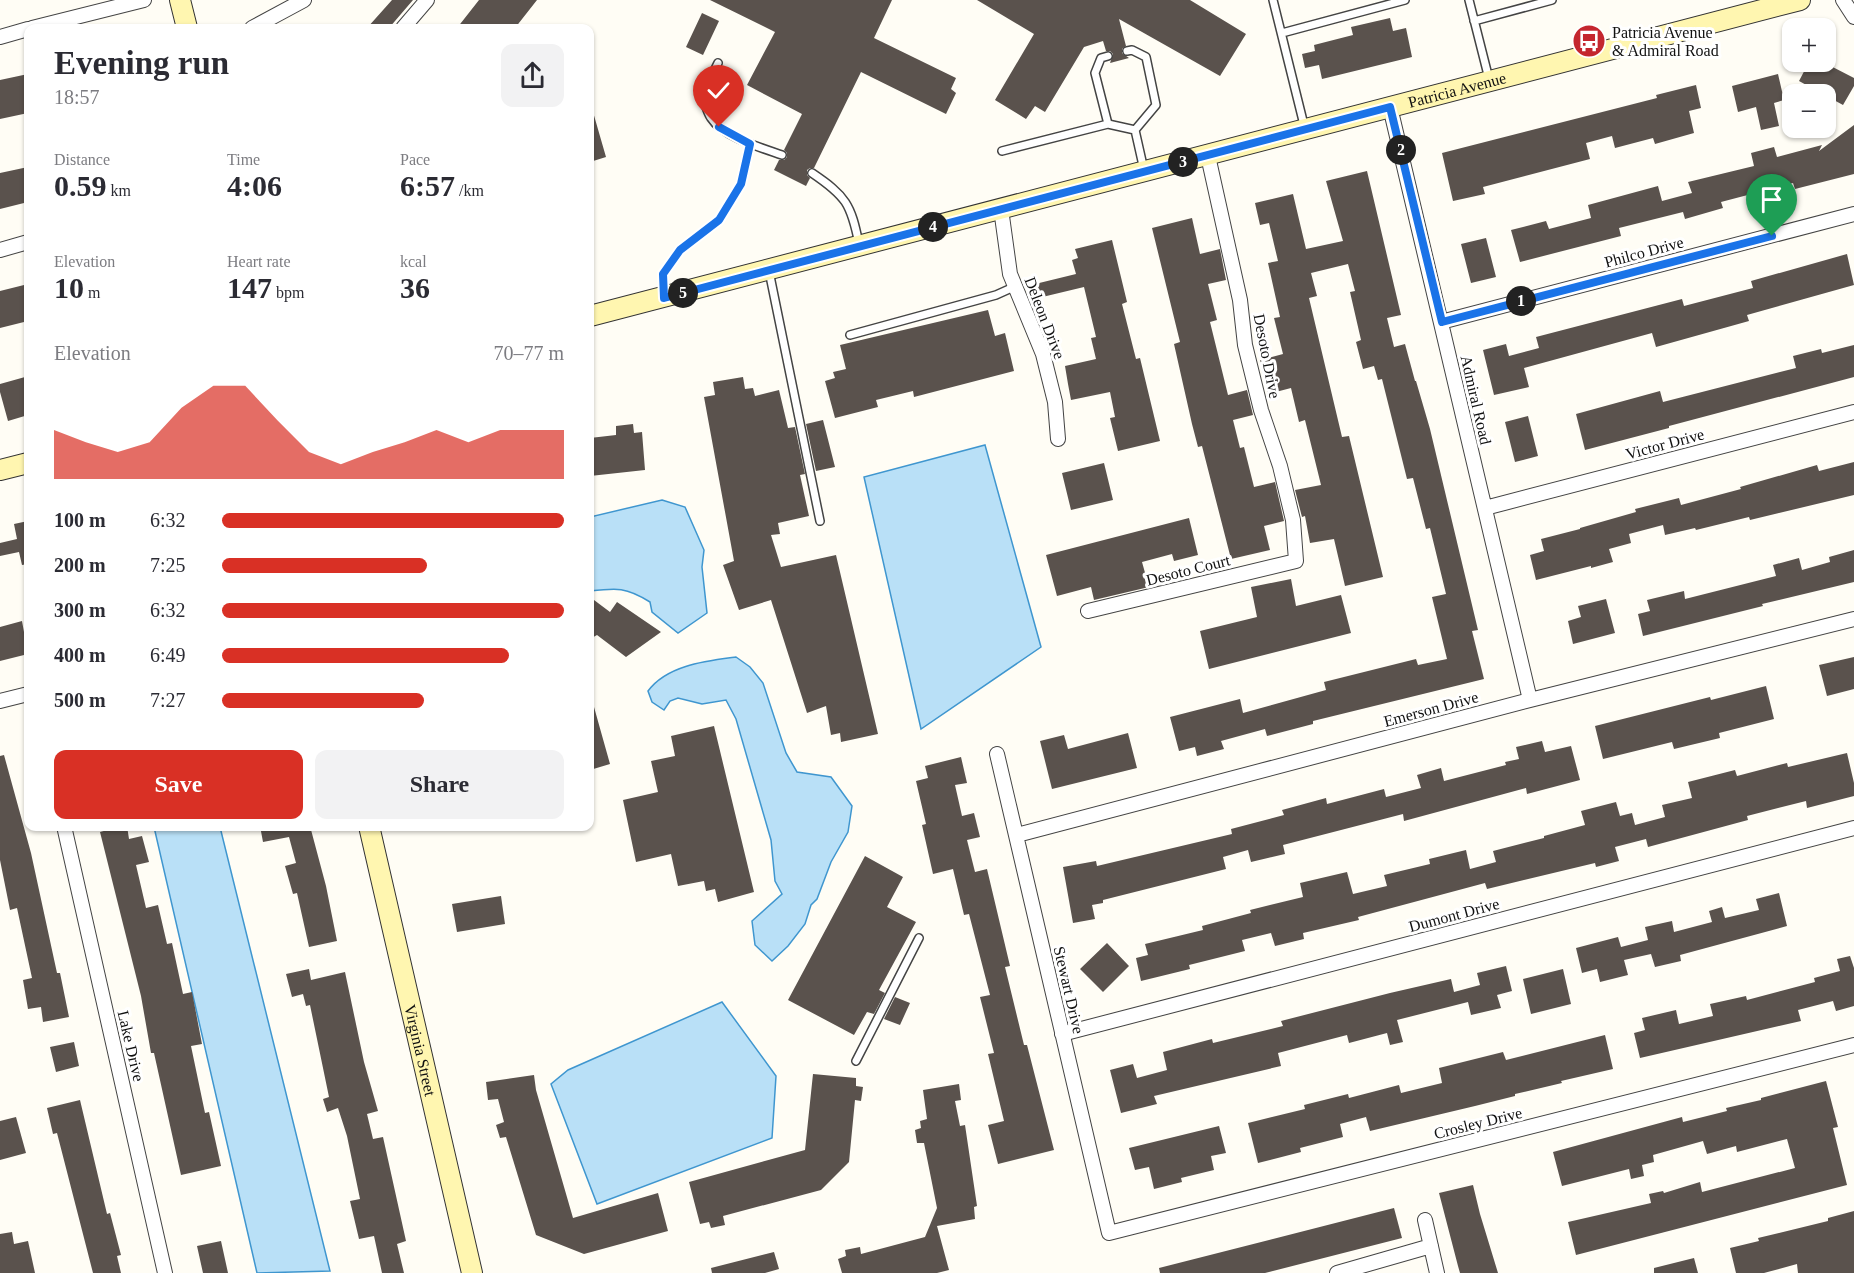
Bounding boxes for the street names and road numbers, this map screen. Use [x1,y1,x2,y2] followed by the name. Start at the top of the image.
[1406,69,1508,111] street label: Patricia Avenue
[1603,233,1685,271] street label: Philco Drive
[1022,275,1068,361] street label: Deleon Drive
[1250,312,1284,400] street label: Desoto Drive
[1457,354,1495,446] street label: Admiral Road
[1624,425,1706,463] street label: Victor Drive
[1144,551,1232,589] street label: Desoto Court
[1382,688,1480,730] street label: Emerson Drive
[1407,895,1501,935] street label: Dumont Drive
[1051,945,1087,1035] street label: Stewart Drive
[402,1003,440,1098] street label: Virginia Street
[115,1009,147,1083] street label: Lake Drive
[1432,1104,1524,1143] street label: Crosley Drive

